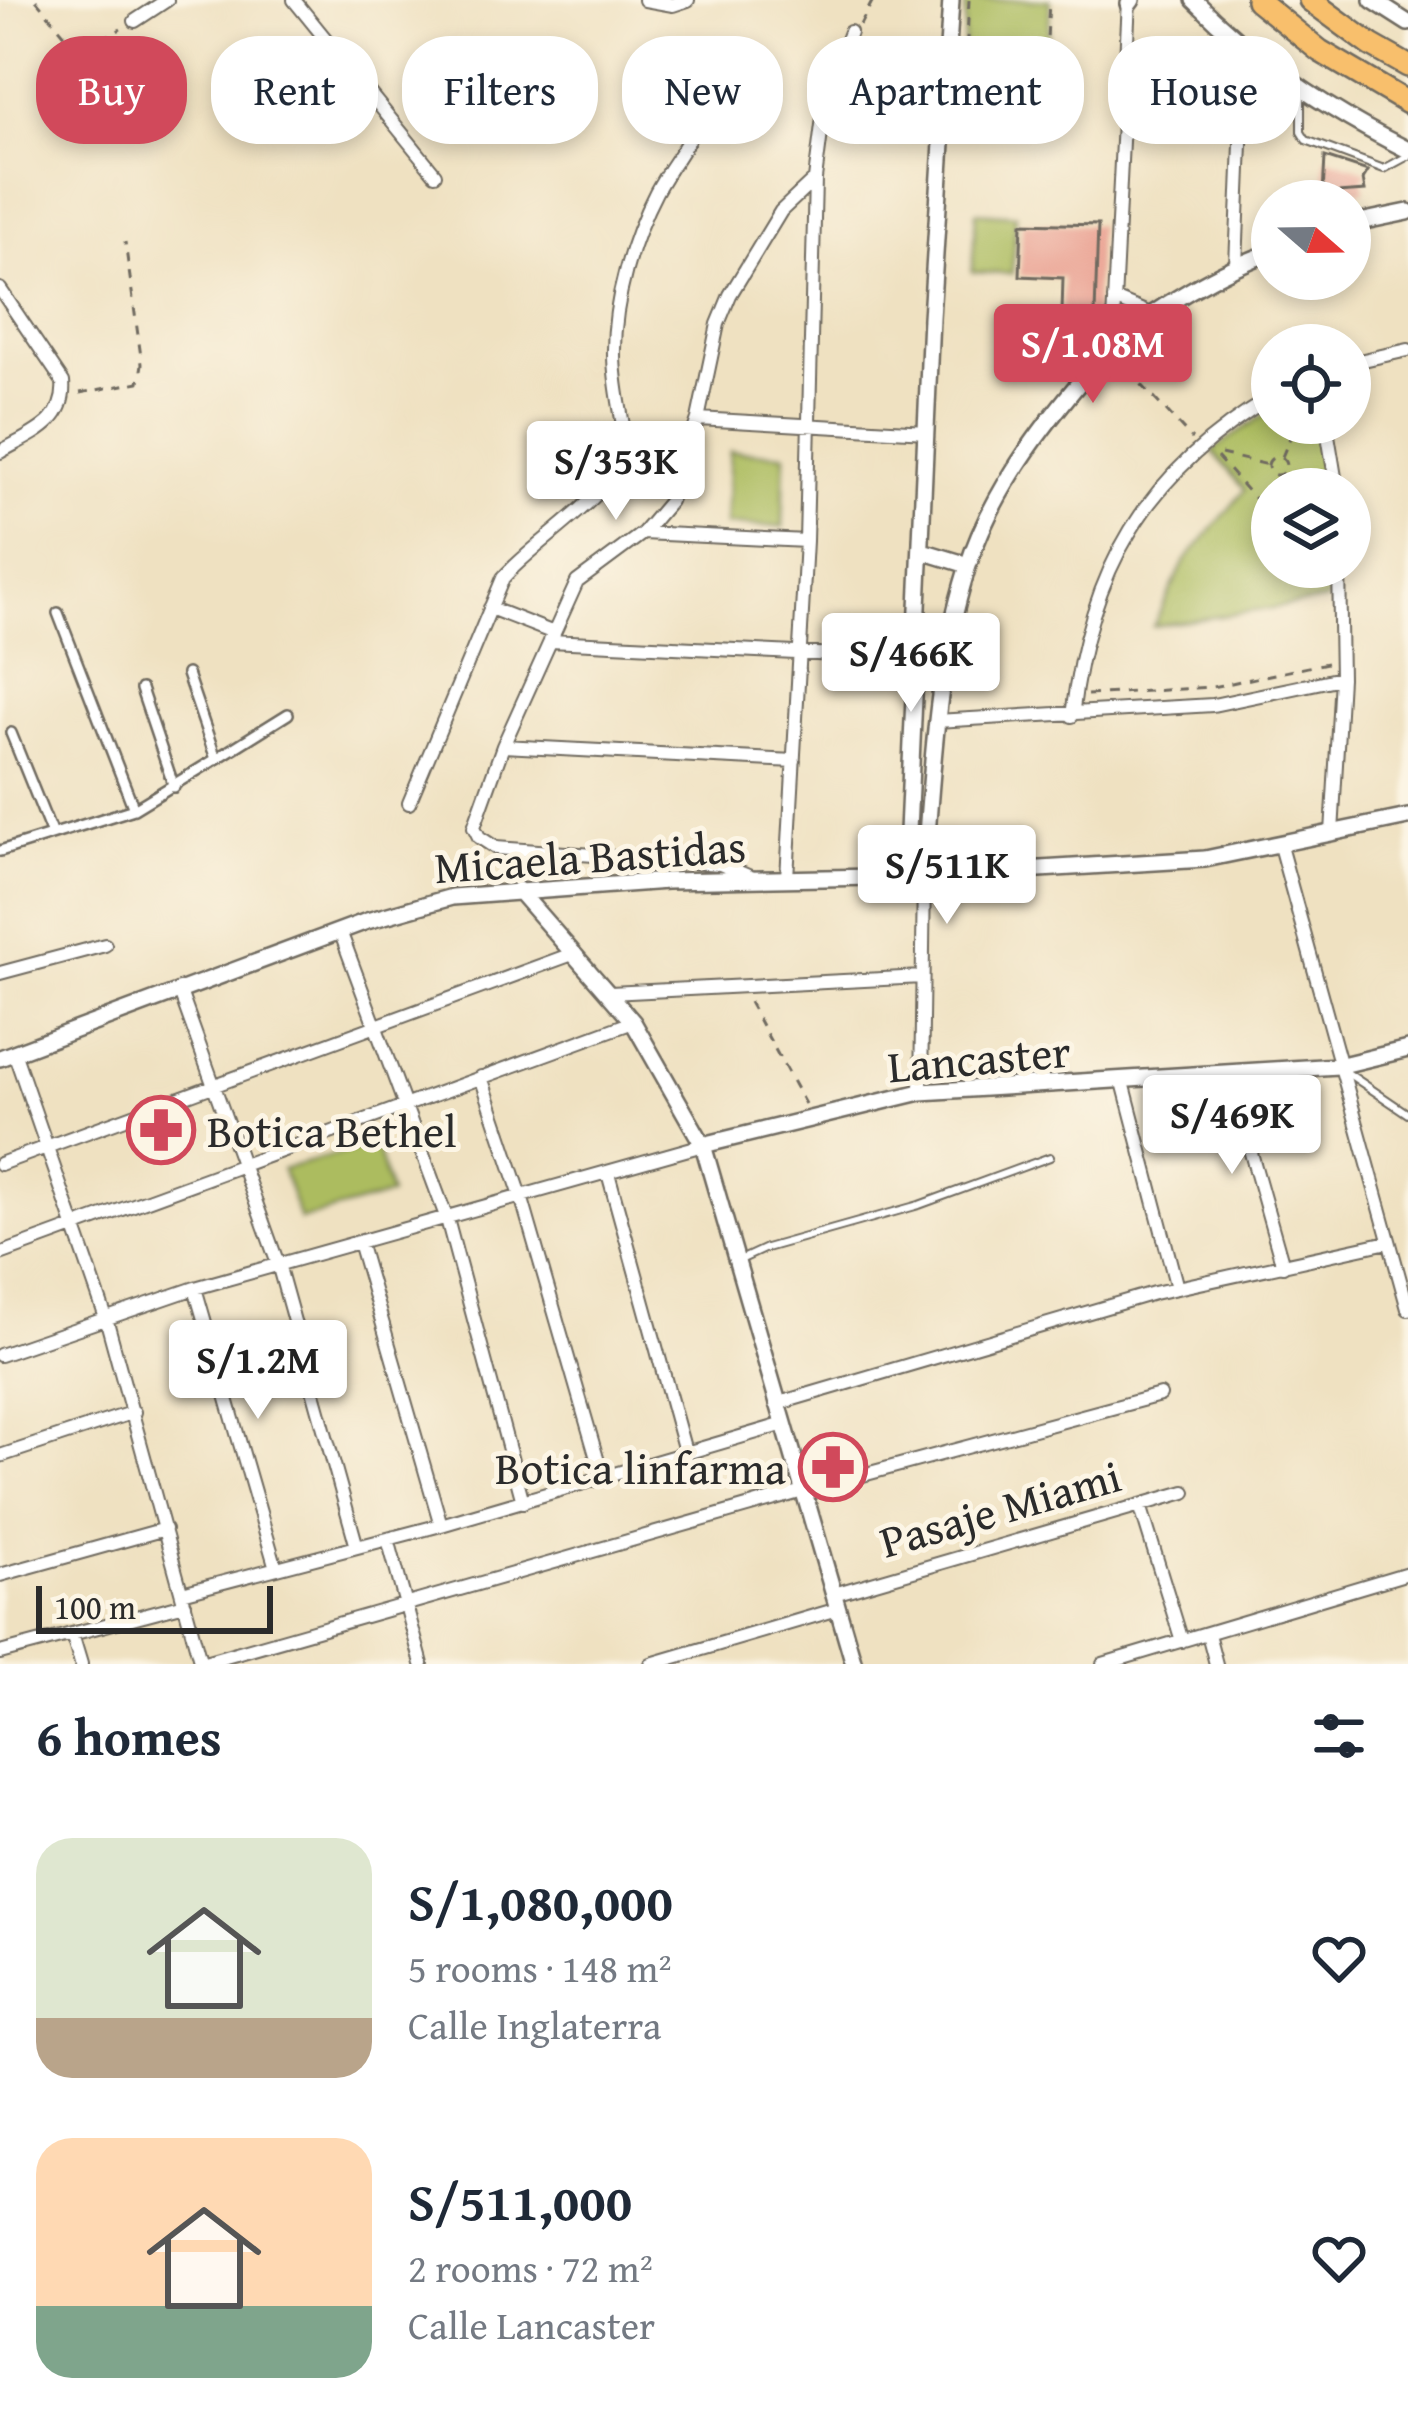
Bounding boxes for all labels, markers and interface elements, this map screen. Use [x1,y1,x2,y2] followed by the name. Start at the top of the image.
[36,36,187,144] chip: Buy
[211,36,378,144] chip: Rent
[402,36,598,144] chip: Filters
[622,36,783,144] chip: New
[807,36,1084,144] chip: Apartment
[1108,36,1300,144] chip: House
[1251,180,1371,300] north arrow
[1251,180,1371,588] map controls
[982,304,1204,406] pin: S/1.08M
[1021,314,1165,371] text: S/1.08M
[1251,324,1371,444] button: locate
[518,421,714,523] pin: S/353K
[554,431,678,488] text: S/353K
[1251,468,1371,588] button: layers
[813,613,1009,715] pin: S/466K
[849,623,973,680] text: S/466K
[432,813,748,899] street label: Micaela Bastidas
[849,825,1045,927] pin: S/511K
[885,835,1009,892] text: S/511K
[885,1018,1073,1098] street label: Lancaster
[1134,1075,1330,1177] pin: S/469K
[1170,1085,1294,1142] text: S/469K
[126,1095,196,1165] pharmacy icon: Botica Bethel
[207,1098,457,1163] place label: Botica Bethel
[160,1320,356,1422] pin: S/1.2M
[196,1330,320,1387] text: S/1.2M
[798,1432,868,1502] pharmacy icon: Botica linfarma
[495,1435,786,1500] place label: Botica linfarma
[872,1443,1128,1573] street label: Pasaje Miami
[36,1580,273,1633] scale bar
[54,1583,136,1631] text: 100 m
[36,1699,222,1774] text: 6 homes
[1306,1703,1372,1769] icon: filters
[408,1864,673,1939] text: S/1,080,000
[132,1886,276,2030] icon: home
[1306,1925,1372,1991] icon: heart
[408,1939,672,1996] text: 5 rooms · 148 m²
[408,1996,661,2053] text: Calle Inglaterra
[408,2164,632,2239] text: S/511,000
[132,2186,276,2330] icon: home
[1306,2225,1372,2291] icon: heart
[408,2239,653,2296] text: 2 rooms · 72 m²
[408,2296,655,2353] text: Calle Lancaster

